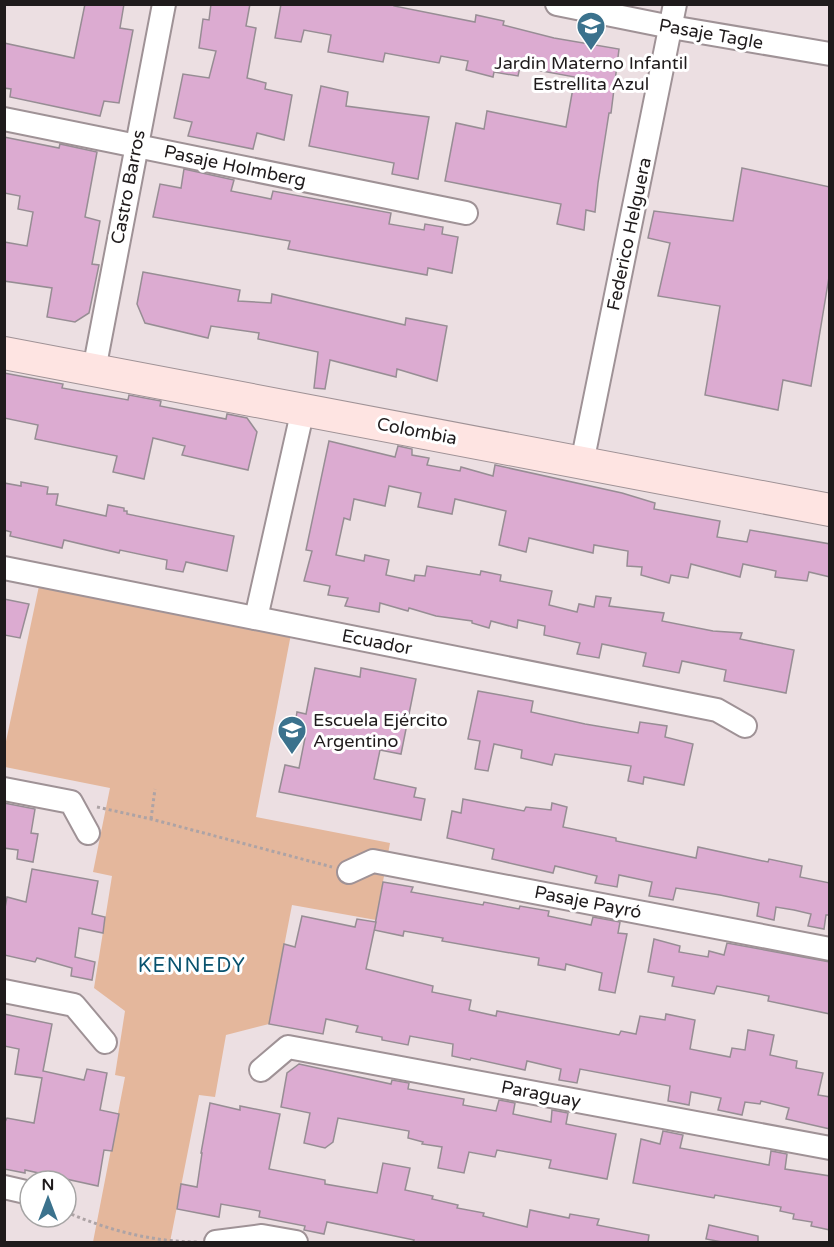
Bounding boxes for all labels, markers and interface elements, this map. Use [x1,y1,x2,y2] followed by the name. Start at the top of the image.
[575,10,607,52] school or university icon: Jardin Materno Infantil Estrellita Azul
[657,14,765,54] street label: Pasaje Tagle
[494,52,688,95] place label: Jardin Materno Infantil Estrellita Azul
[106,128,150,246] street label: Castro Barros
[162,140,308,192] street label: Pasaje Holmberg
[602,155,656,313] street label: Federico Helguera
[375,412,459,450] street label: Colombia
[340,624,414,660] street label: Ecuador
[313,709,448,752] place label: Escuela Ejército Argentino
[276,714,308,756] school or university icon: Escuela Ejército Argentino
[533,881,644,923] street label: Pasaje Payró
[138,954,246,978] district label: KENNEDY
[499,1076,583,1113] street label: Paraguay
[18,1169,78,1229] north arrow
[42,1175,54,1195] text: N

